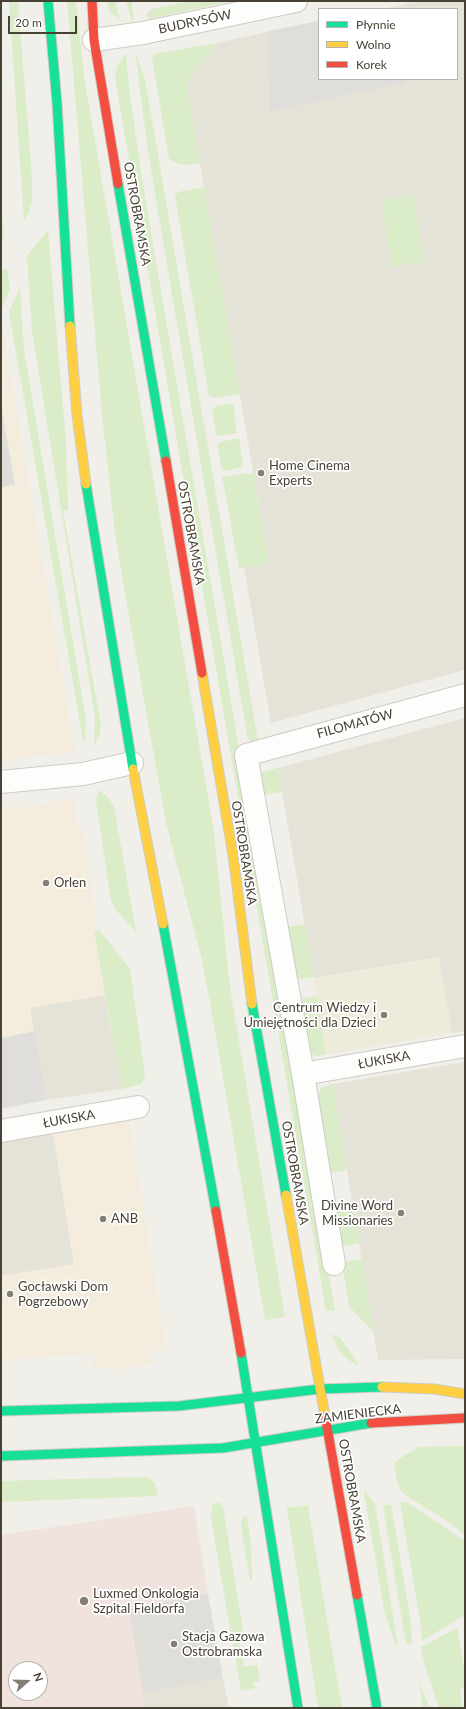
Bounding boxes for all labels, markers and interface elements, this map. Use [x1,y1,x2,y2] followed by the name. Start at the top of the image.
[157,7,233,37] street label: BUDRYSÓW
[10,8,79,34] scale bar
[318,8,458,80] legend
[15,15,42,30] text: 20 m
[356,17,396,32] text: Płynnie
[356,37,391,52] text: Wolno
[356,57,387,72] text: Korek
[120,161,154,267] street label: OSTROBRAMSKA
[269,458,350,489] place label: Home Cinema Experts
[256,468,266,478] marker: Home Cinema Experts
[174,480,208,586] street label: OSTROBRAMSKA
[315,706,395,742] street label: FILOMATÓW
[228,800,260,906] street label: OSTROBRAMSKA
[54,875,86,891] place label: Orlen
[41,878,51,888] marker: Orlen
[243,1000,376,1031] place label: Centrum Wiedzy i Umiejętności dla Dzieci
[379,1010,389,1020] marker: Centrum Wiedzy i Umiejętności dla Dzieci
[357,1048,411,1072] street label: ŁUKISKA
[42,1107,96,1131] street label: ŁUKISKA
[278,1120,312,1226] street label: OSTROBRAMSKA
[321,1198,393,1229] place label: Divine Word Missionaries
[396,1208,406,1218] marker: Divine Word Missionaries
[111,1211,138,1227] place label: ANB
[98,1214,108,1224] marker: ANB
[18,1279,108,1310] place label: Gocławski Dom Pogrzebowy
[5,1289,15,1299] marker: Gocławski Dom Pogrzebowy
[314,1401,402,1427] street label: ZAMIENIECKA
[335,1438,369,1544] street label: OSTROBRAMSKA
[93,1586,199,1617] place label: Luxmed Onkologia Szpital Fieldorfa
[78,1595,90,1607] marker: Luxmed Onkologia Szpital Fieldorfa
[182,1629,265,1660] place label: Stacja Gazowa Ostrobramska
[169,1639,179,1649] marker: Stacja Gazowa Ostrobramska
[8,1661,48,1701] north arrow
[31,1671,46,1683] text: N

